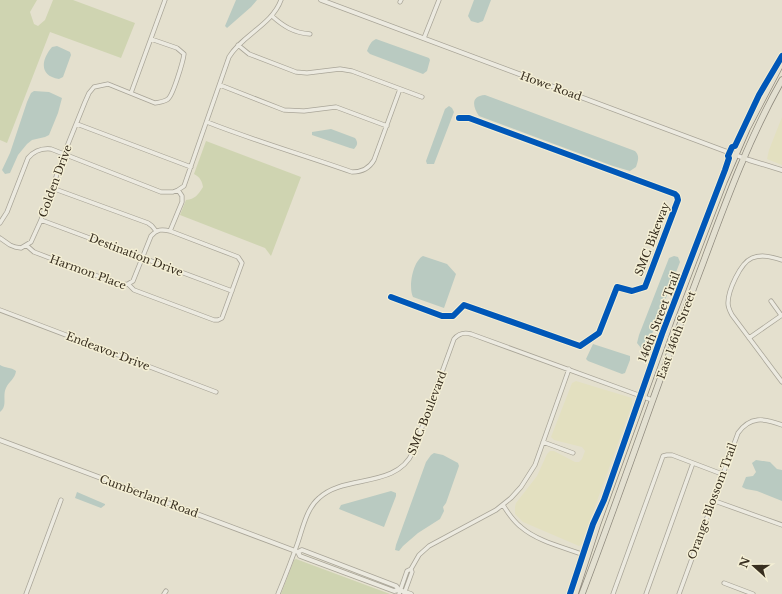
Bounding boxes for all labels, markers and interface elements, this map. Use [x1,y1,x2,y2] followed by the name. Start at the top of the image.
[518,68,584,104] street label: Howe Road
[35,143,75,219] street label: Golden Drive
[632,200,672,278] street label: SMC Bikeway
[87,231,185,279] street label: Destination Drive
[48,252,128,292] street label: Harmon Place
[635,269,683,364] street label: 146th Street Trail
[654,288,699,381] street label: East 146th Street
[64,329,152,373] street label: Endeavor Drive
[405,368,450,457] street label: SMC Boulevard
[684,440,740,561] street label: Orange Blossom Trail
[98,472,201,521] street label: Cumberland Road
[734,546,774,586] north arrow
[736,554,753,570] text: N

